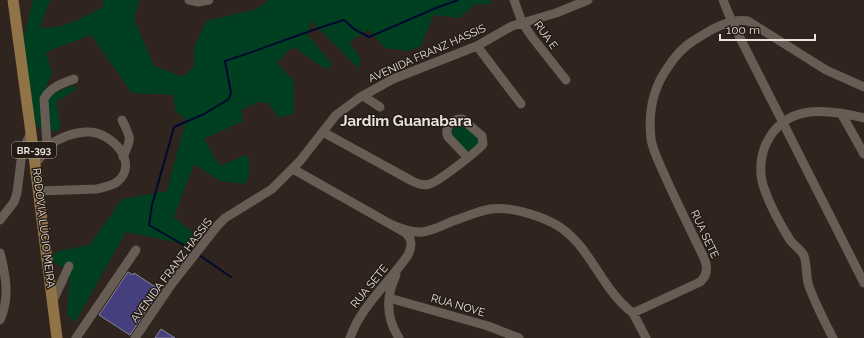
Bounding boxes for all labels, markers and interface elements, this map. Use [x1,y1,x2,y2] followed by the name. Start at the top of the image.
[720,16,815,42] scale bar
[531,19,560,52] street label: RUA E
[366,22,488,85] street label: AVENIDA FRANZ HASSIS
[726,23,760,37] text: 100 m
[340,112,472,130] district label: Jardim Guanabara
[12,142,56,158] road number: BR-393
[30,167,58,289] street label: RODOVIA LÚCIO MEIRA
[688,208,722,261] street label: RUA SETE
[128,215,215,325] street label: AVENIDA FRANZ HASSIS
[348,262,391,311] street label: RUA SETE
[429,292,487,319] street label: RUA NOVE

